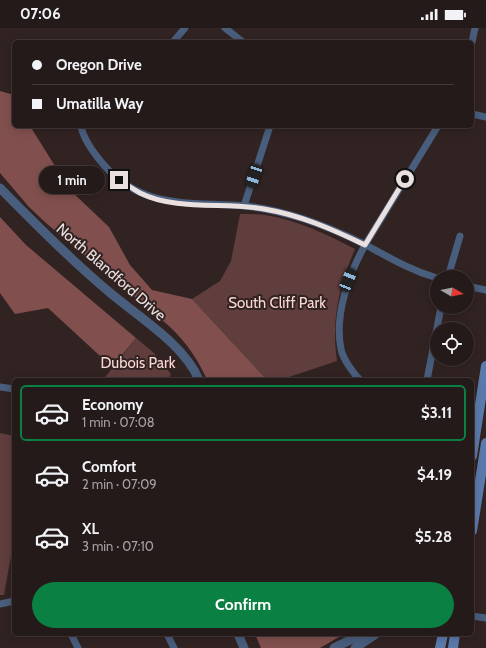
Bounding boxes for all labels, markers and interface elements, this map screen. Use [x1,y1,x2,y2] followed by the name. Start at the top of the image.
[20,5,61,23] text: 07:06
[56,56,142,74] text: Oregon Drive
[56,95,144,113] text: Umatilla Way
[245,163,263,189] car
[39,166,105,194] callout: 1 min
[396,170,414,188] route start
[110,171,128,189] route end
[57,172,87,188] text: 1 min
[53,220,170,325] street label: North Blandford Drive
[338,267,358,293] car
[430,270,474,314] north arrow
[430,270,474,366] map controls
[228,294,326,312] park label: South Cliff Park
[430,322,474,366] button: locate
[100,354,176,372] park label: Dubois Park
[34,395,70,431] icon: car
[82,396,143,414] text: Economy
[421,404,452,422] text: $3.11
[82,414,155,430] text: 1 min · 07:08
[34,457,70,493] icon: car
[82,458,136,476] text: Comfort
[417,466,452,484] text: $4.19
[82,476,157,492] text: 2 min · 07:09
[34,519,70,555] icon: car
[82,520,99,538] text: XL
[415,528,452,546] text: $5.28
[82,538,154,554] text: 3 min · 07:10
[32,582,454,628] button: Confirm

